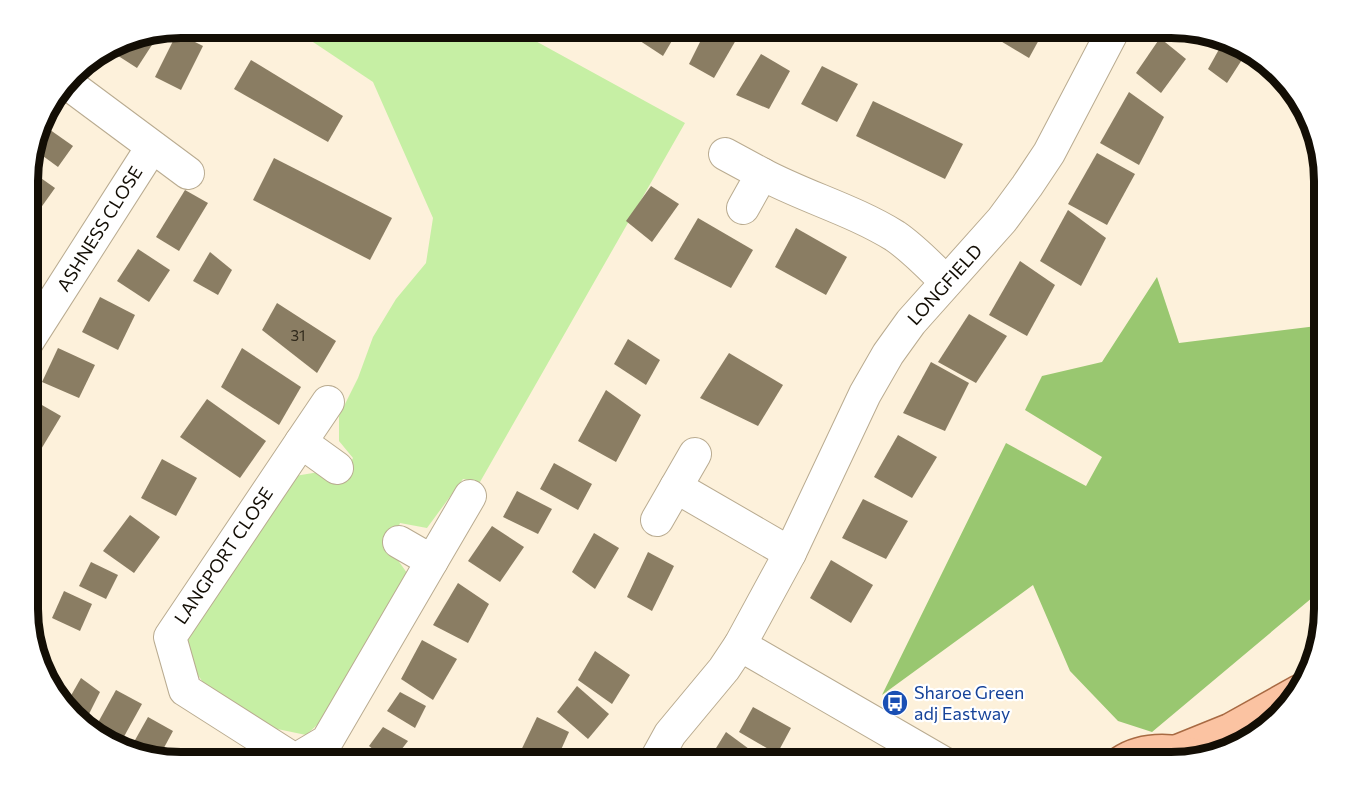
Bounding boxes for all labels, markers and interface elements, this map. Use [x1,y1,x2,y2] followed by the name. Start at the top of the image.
[52,162,147,295] street label: ASHNESS CLOSE
[902,239,986,329] street label: LONGFIELD
[291,326,305,344] house number: 31
[169,483,277,628] street label: LANGPORT CLOSE
[914,681,1024,724] place label: Sharoe Green adj Eastway
[880,688,910,718] bus stop icon: Sharoe Green adj Eastway

